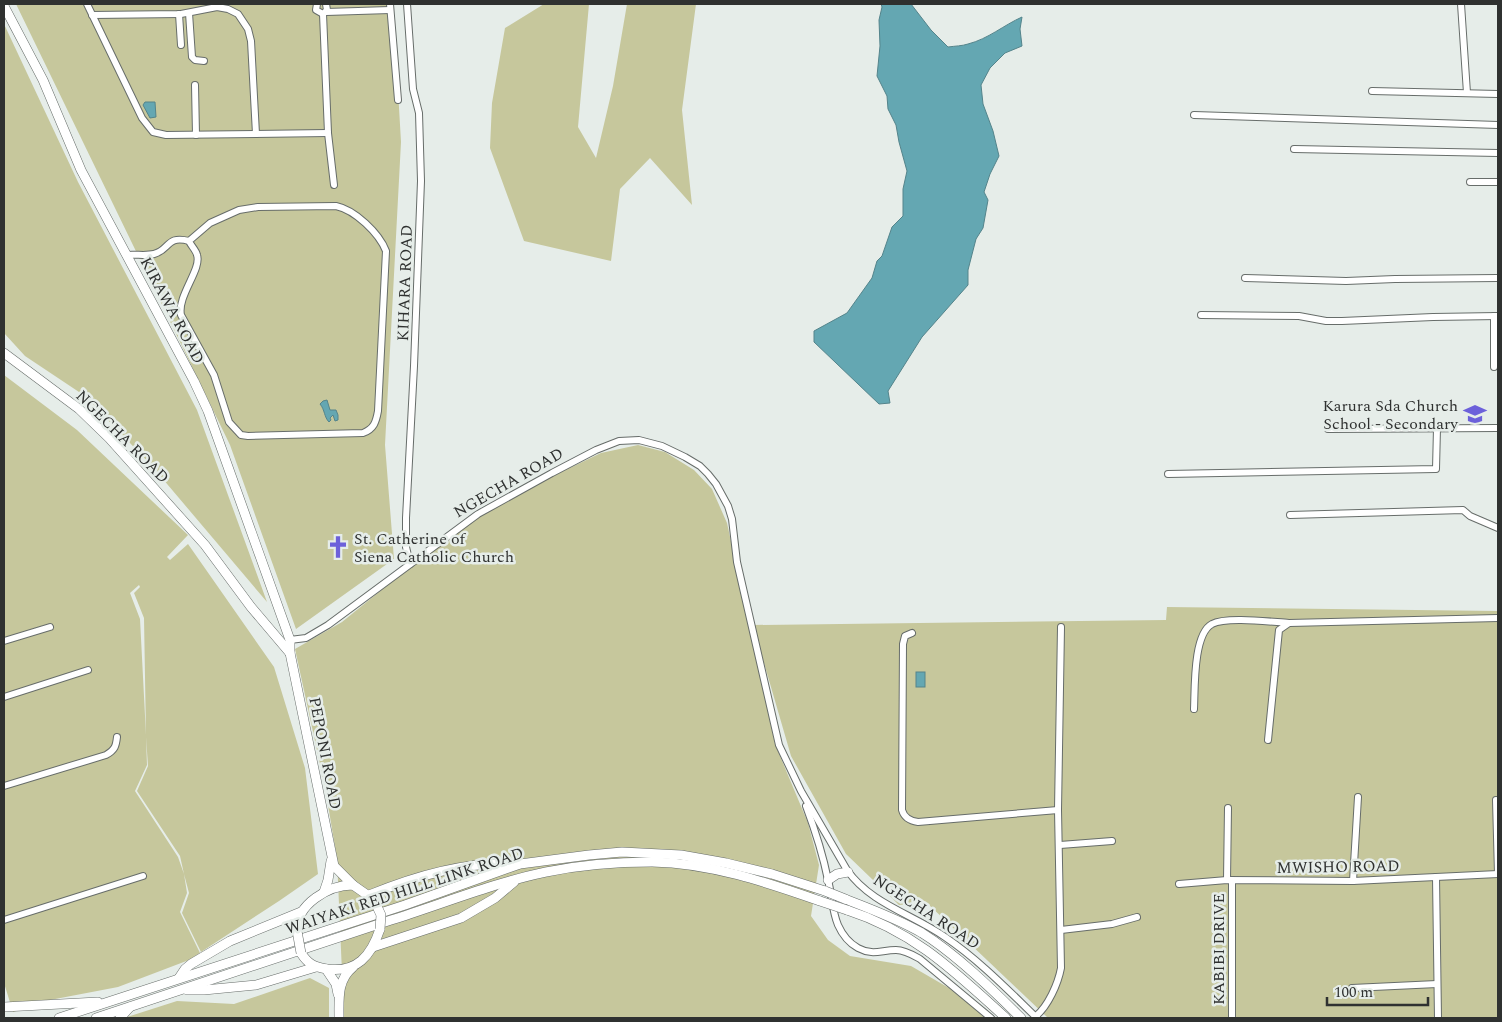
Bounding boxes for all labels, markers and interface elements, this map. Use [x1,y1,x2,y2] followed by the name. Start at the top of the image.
[391,224,419,342] street label: KIHARA ROAD
[134,253,210,368] street label: KIRAWA ROAD
[70,385,174,489] street label: NGECHA ROAD
[1323,394,1459,436] place label: Karura Sda Church School - Secondary
[1462,401,1488,427] school or university icon: Karura Sda Church School - Secondary
[449,442,568,524] street label: NGECHA ROAD
[354,527,514,569] place label: St. Catherine of Siena Catholic Church
[325,534,351,560] church icon: St. Catherine of Siena Catholic Church
[302,695,348,811] street label: PEPONI ROAD
[282,841,527,941] street label: WAIYAKI RED HILL LINK ROAD
[1276,854,1400,880] street label: MWISHO ROAD
[868,868,985,956] street label: NGECHA ROAD
[1207,893,1231,1005] street label: KABIBI DRIVE
[1327,974,1428,1006] scale bar
[1334,981,1373,1004] text: 100 m

